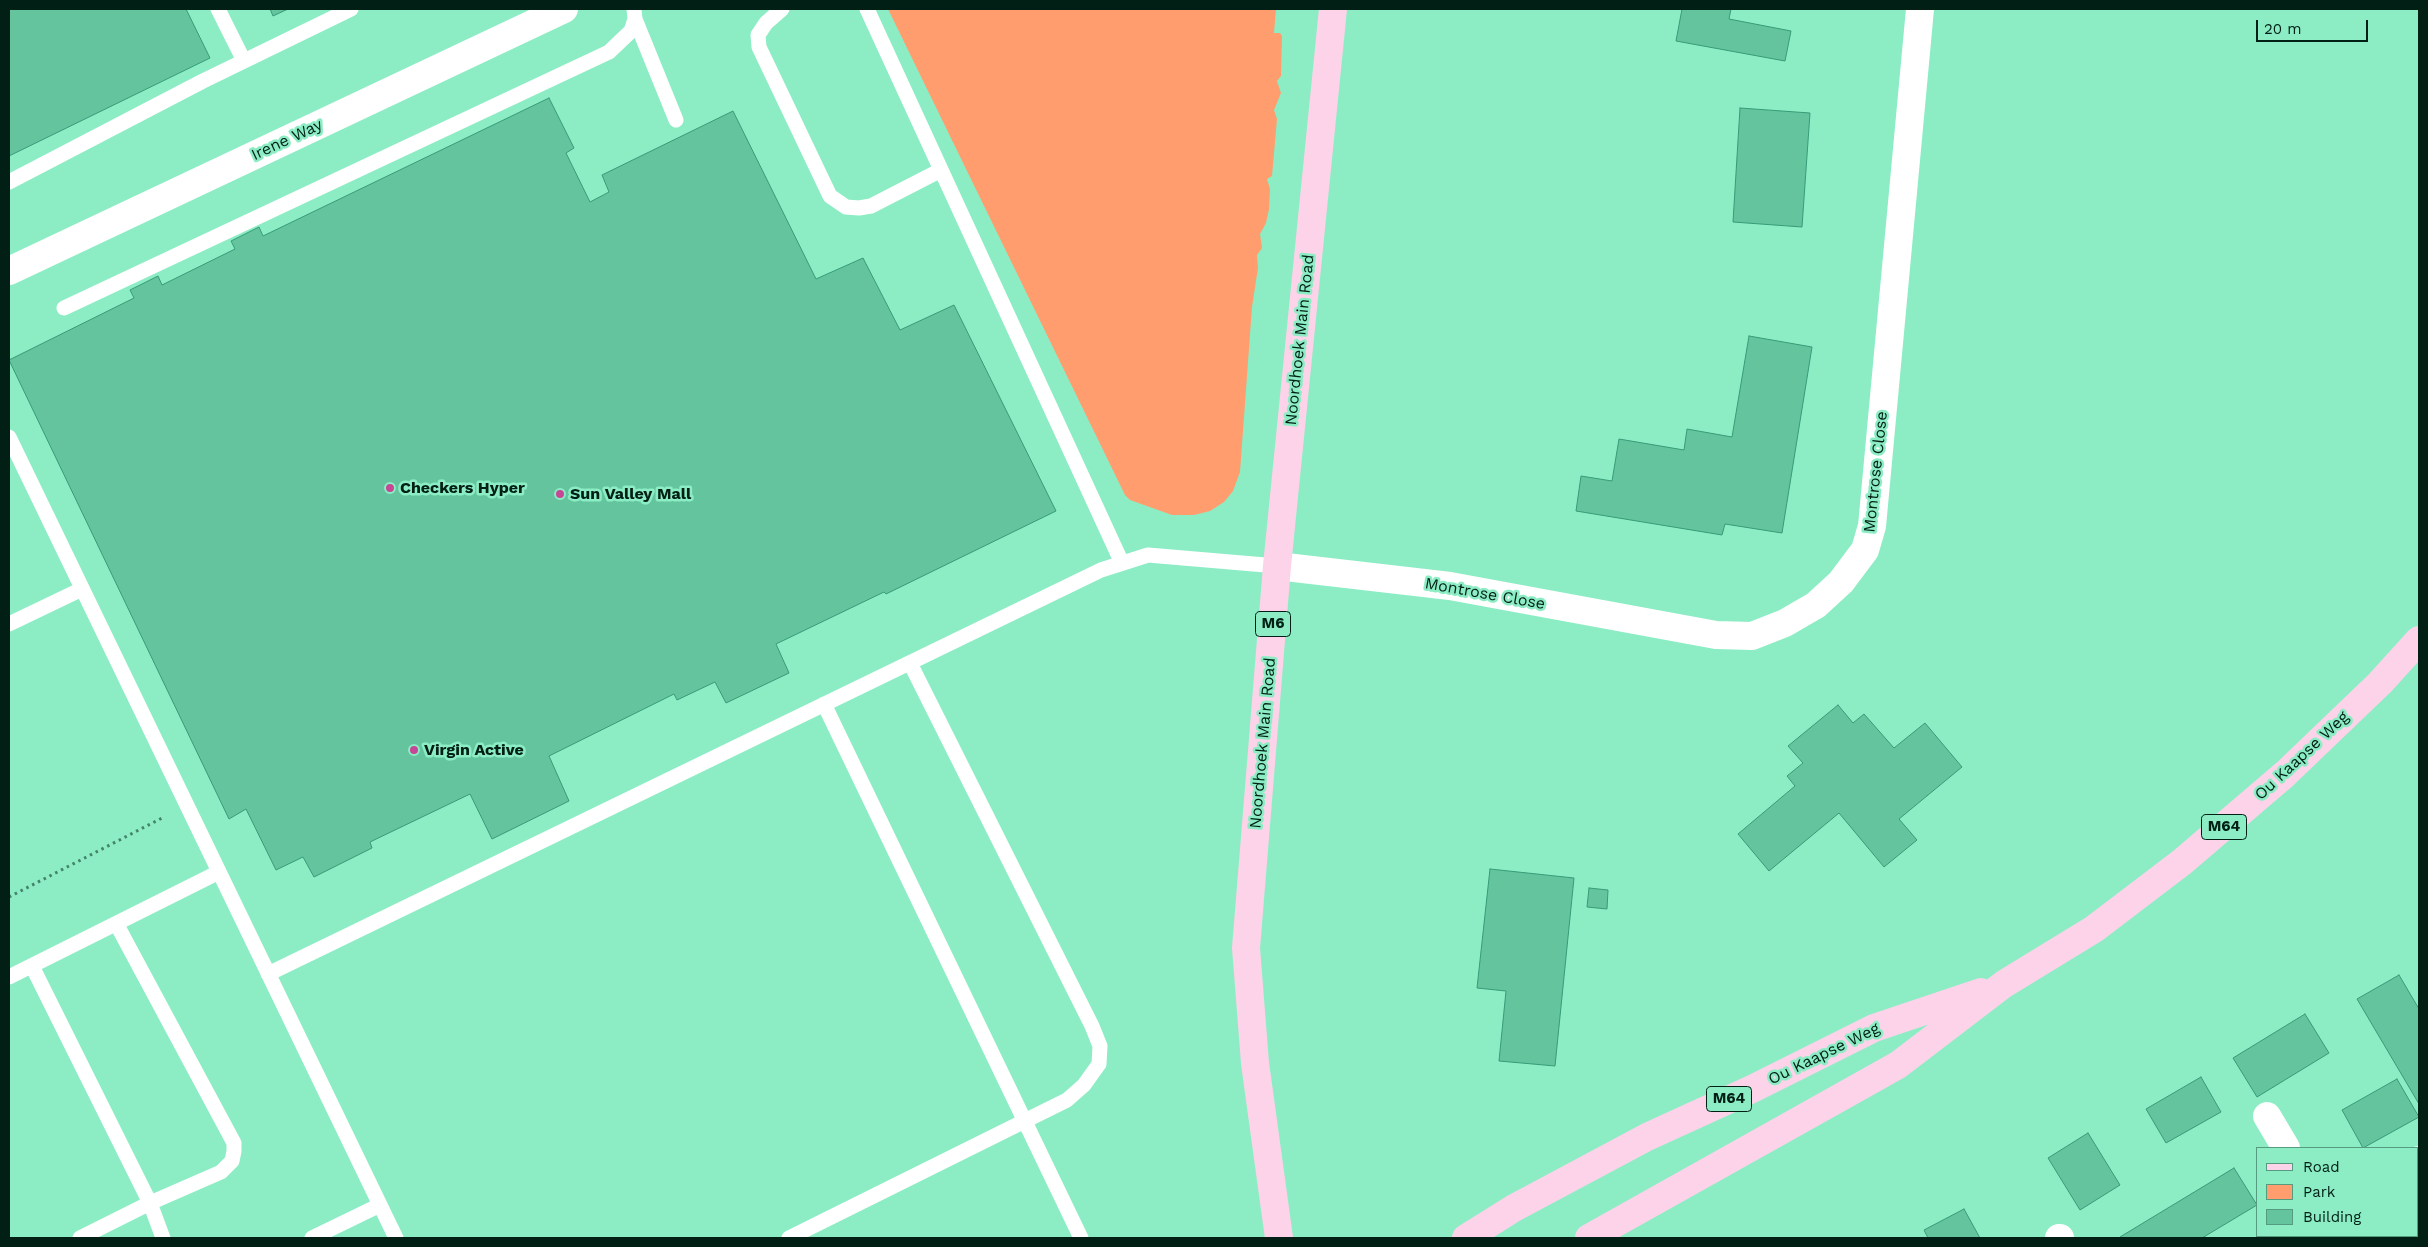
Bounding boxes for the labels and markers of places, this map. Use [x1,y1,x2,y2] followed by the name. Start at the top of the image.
[400,478,525,498] place label: Checkers Hyper
[384,482,396,494] marker: Checkers Hyper
[570,484,691,504] place label: Sun Valley Mall
[554,488,566,500] marker: Sun Valley Mall
[424,740,524,760] place label: Virgin Active
[408,744,420,756] marker: Virgin Active

